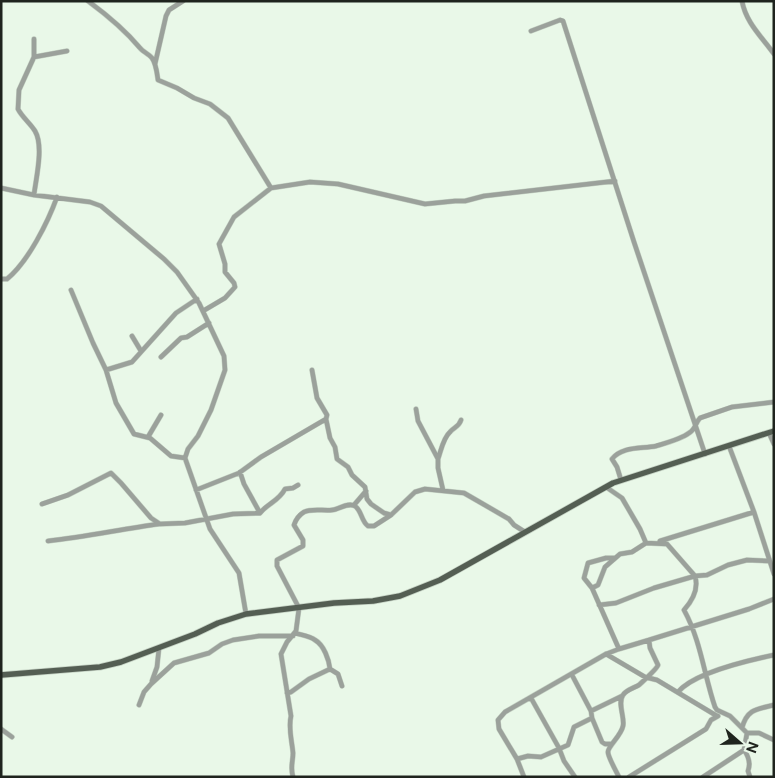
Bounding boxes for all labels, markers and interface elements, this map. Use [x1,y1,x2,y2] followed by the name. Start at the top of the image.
[715,718,765,768] north arrow
[743,740,762,755] text: N

